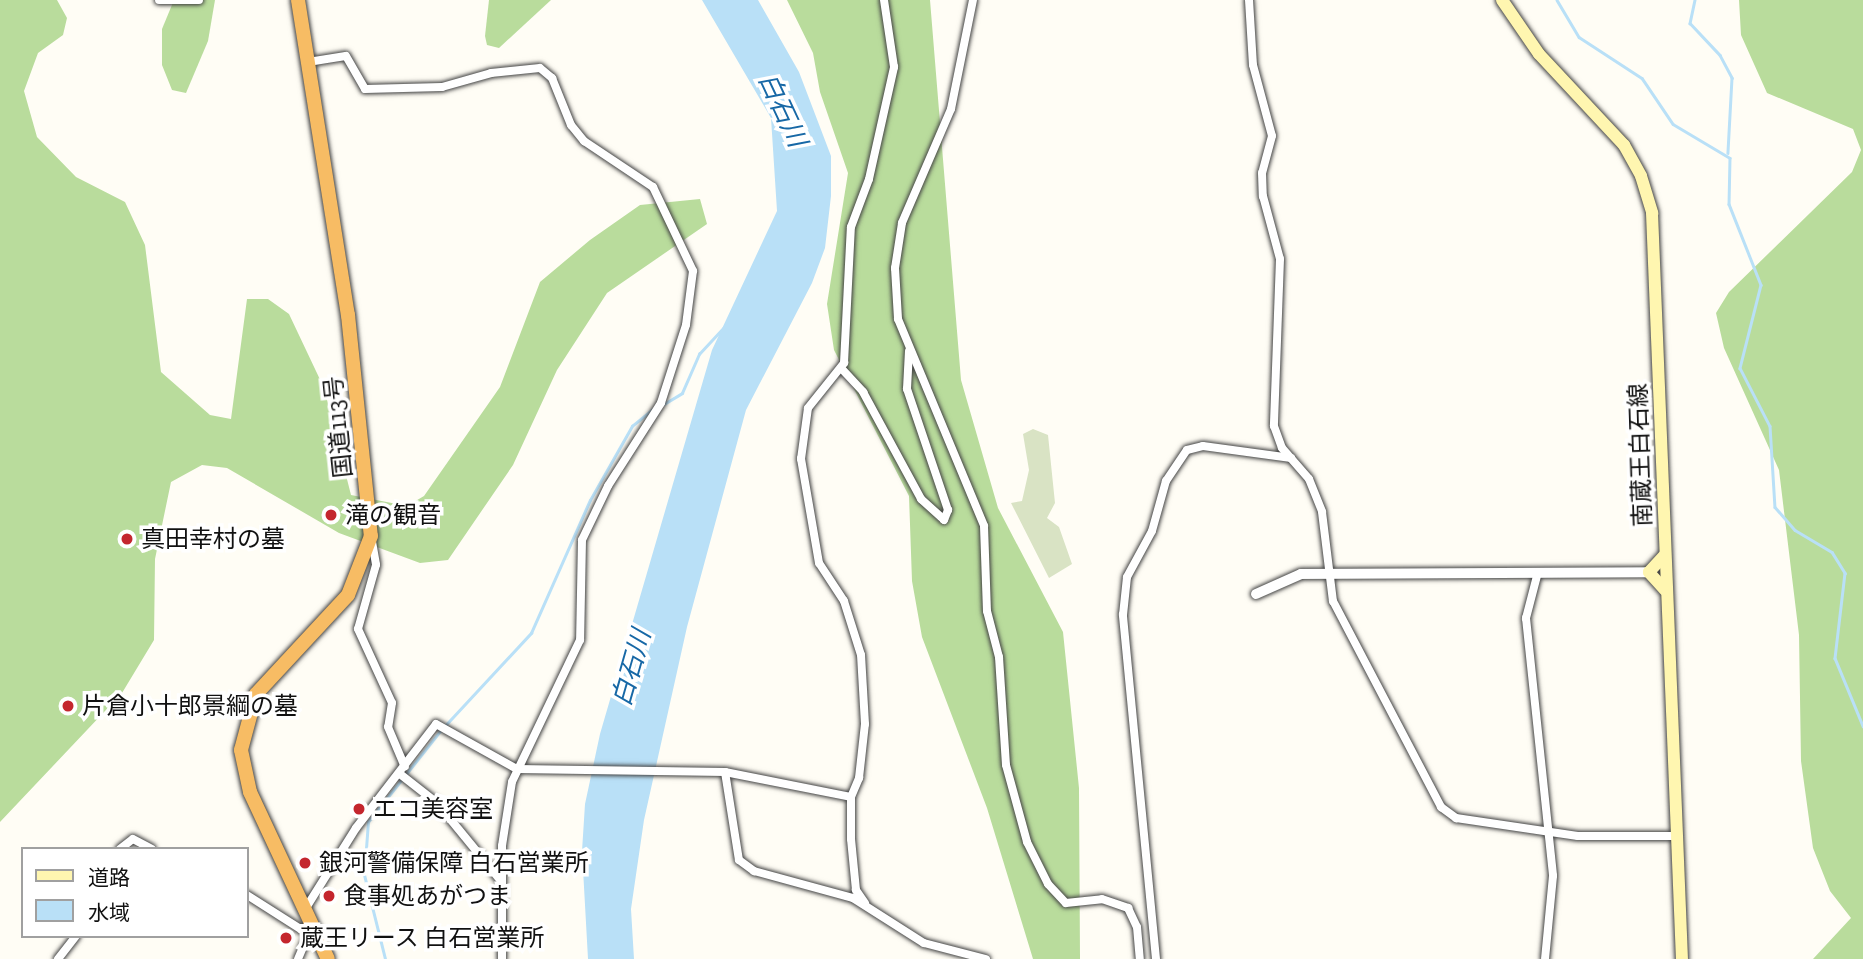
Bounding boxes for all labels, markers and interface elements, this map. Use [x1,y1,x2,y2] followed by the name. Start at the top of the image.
[751,68,813,152] water label: 白石川
[318,375,358,479] street label: 国道113号
[1623,383,1657,527] street label: 南蔵王白石線
[345,501,441,529] place label: 滝の観音
[323,507,339,523] marker: 滝の観音
[141,525,285,553] place label: 真田幸村の墓
[119,531,135,547] marker: 真田幸村の墓
[606,626,658,710] water label: 白石川
[82,692,298,720] place label: 片倉小十郎景綱の墓
[60,698,76,714] marker: 片倉小十郎景綱の墓
[373,795,493,823] place label: エコ美容室
[351,801,367,817] marker: エコ美容室
[21,847,248,938] legend
[319,849,588,877] place label: 銀河警備保障 白石営業所
[297,855,313,871] marker: 銀河警備保障 白石営業所
[88,865,130,890] text: 道路
[343,882,511,910] place label: 食事処あがつま
[321,888,337,904] marker: 食事処あがつま
[88,900,130,925] text: 水域
[300,924,545,952] place label: 蔵王リース 白石営業所
[278,930,294,946] marker: 蔵王リース 白石営業所

